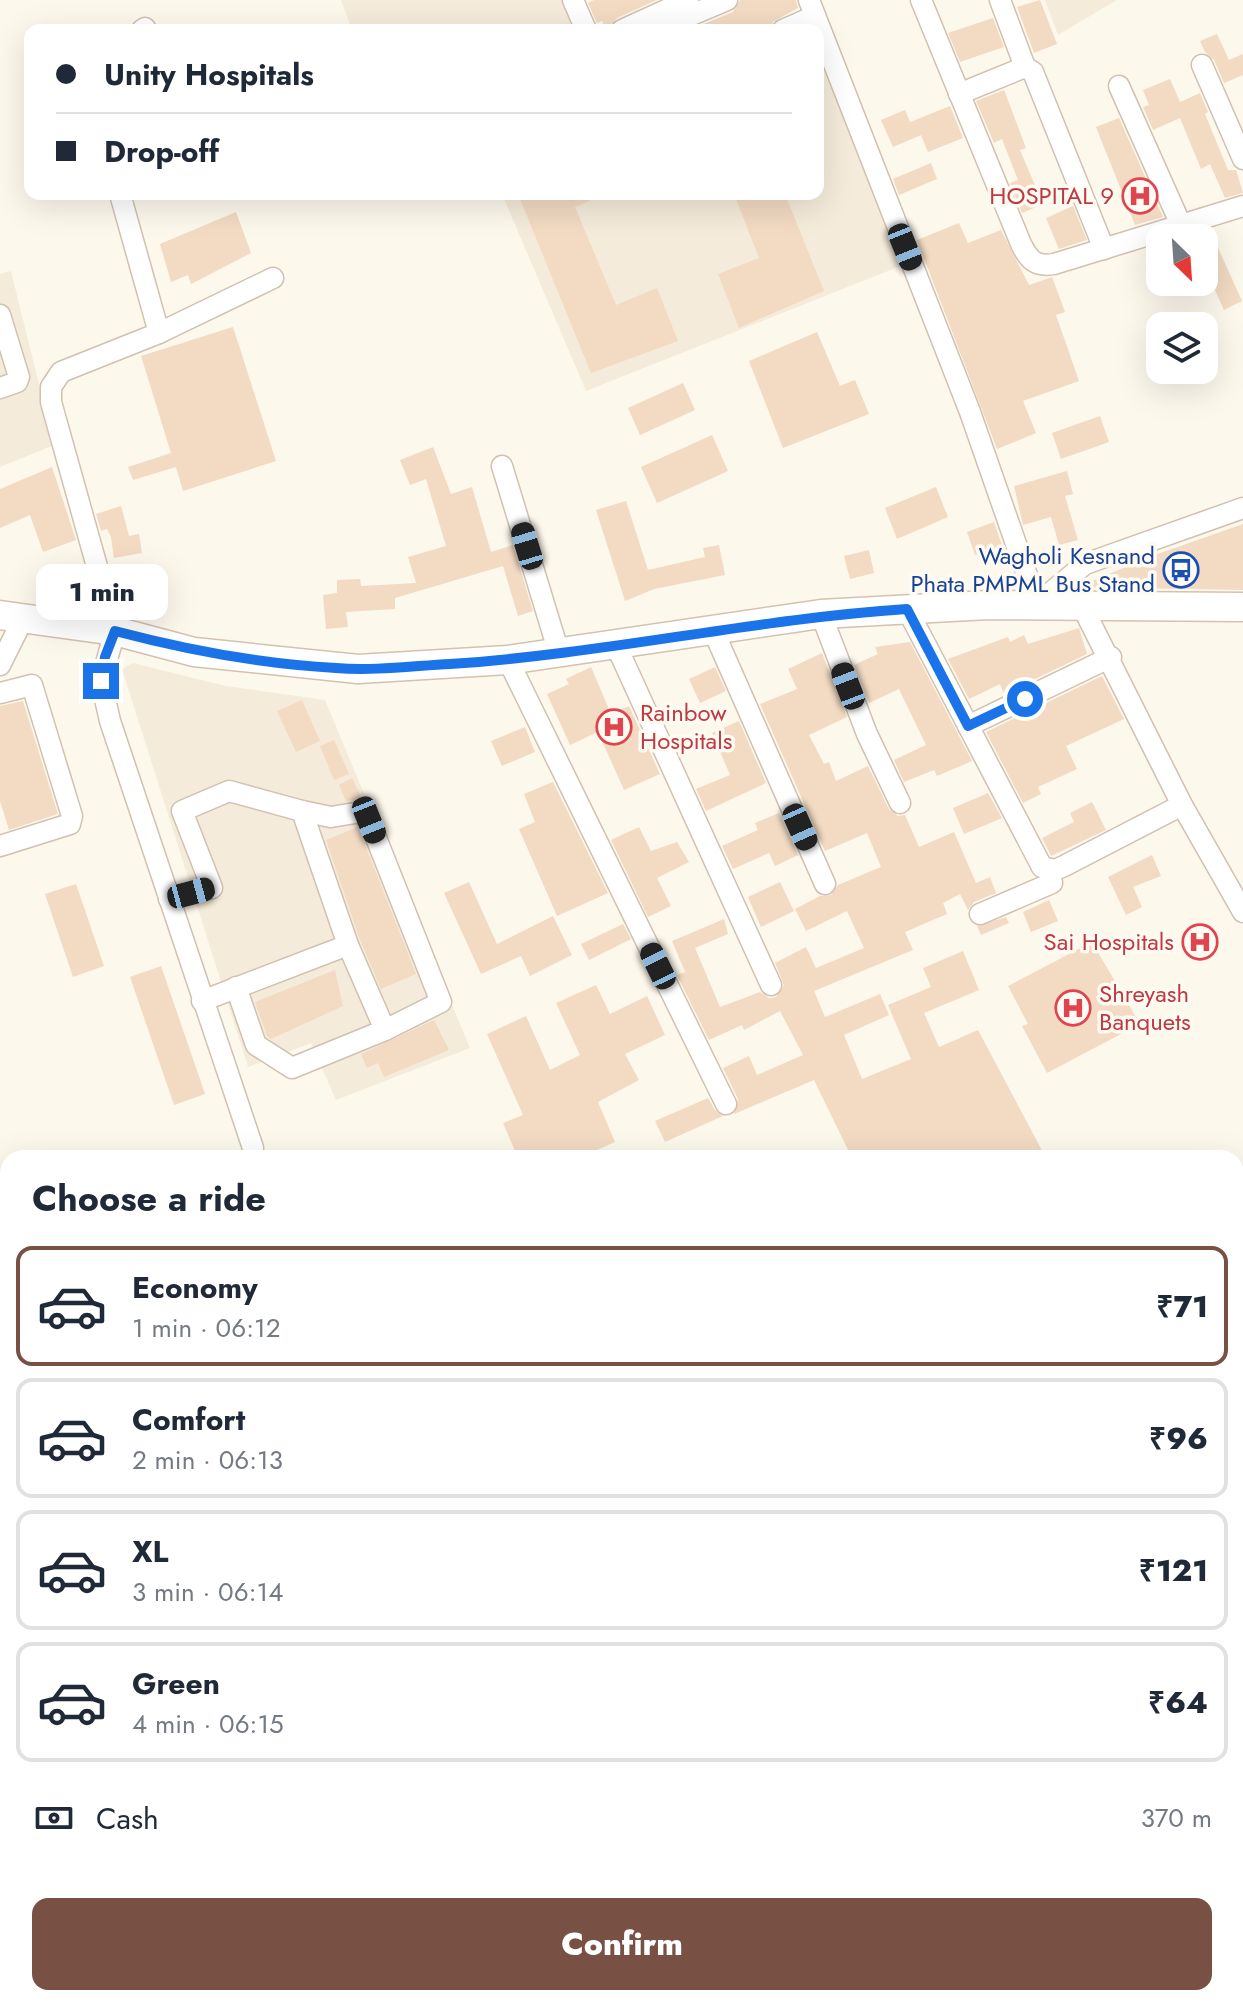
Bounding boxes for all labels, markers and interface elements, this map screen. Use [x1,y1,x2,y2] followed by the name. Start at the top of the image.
[104,53,314,96] text: Unity Hospitals
[104,130,219,173] text: Drop-off
[1121,177,1159,215] hospital icon: HOSPITAL 9
[989,178,1114,213] place label: HOSPITAL 9
[885,220,925,274] car
[1146,224,1218,296] north arrow
[1146,224,1218,384] map controls
[1146,312,1218,384] button: layers
[509,520,545,572] car
[910,538,1155,601] place label: Wagholi Kesnand Phata PMPML Bus Stand
[1162,551,1200,589] bus stop icon: Wagholi Kesnand Phata PMPML Bus Stand
[35,565,167,621] callout: 1 min
[69,573,135,611] text: 1 min
[828,659,868,713] car
[83,663,119,699] route end
[1007,681,1043,717] route start
[640,695,732,758] place label: Rainbow Hospitals
[595,708,633,746] hospital icon: Rainbow Hospitals
[349,793,389,847] car
[779,800,821,854] car
[165,875,217,911] car
[1181,923,1219,961] hospital icon: Sai Hospitals
[1044,924,1174,959] place label: Sai Hospitals
[637,939,679,993] car
[1099,976,1191,1039] place label: Shreyash Banquets
[1054,989,1092,1027] hospital icon: Shreyash Banquets
[32,1172,266,1224] text: Choose a ride
[132,1266,258,1309] text: Economy
[36,1270,108,1342] icon: car
[1156,1285,1208,1328] text: ₹71
[132,1309,280,1347] text: 1 min · 06:12
[132,1398,245,1441] text: Comfort
[36,1402,108,1474] icon: car
[1149,1417,1208,1460] text: ₹96
[132,1441,283,1479] text: 2 min · 06:13
[132,1530,168,1573] text: XL
[36,1534,108,1606] icon: car
[1139,1549,1208,1592] text: ₹121
[132,1573,283,1611] text: 3 min · 06:14
[132,1662,220,1705] text: Green
[36,1666,108,1738] icon: car
[1148,1681,1208,1724] text: ₹64
[132,1705,284,1743] text: 4 min · 06:15
[32,1796,76,1840] icon: cash
[96,1797,159,1840] text: Cash
[1141,1799,1212,1837] text: 370 m
[32,1898,1212,1990] button: Confirm

